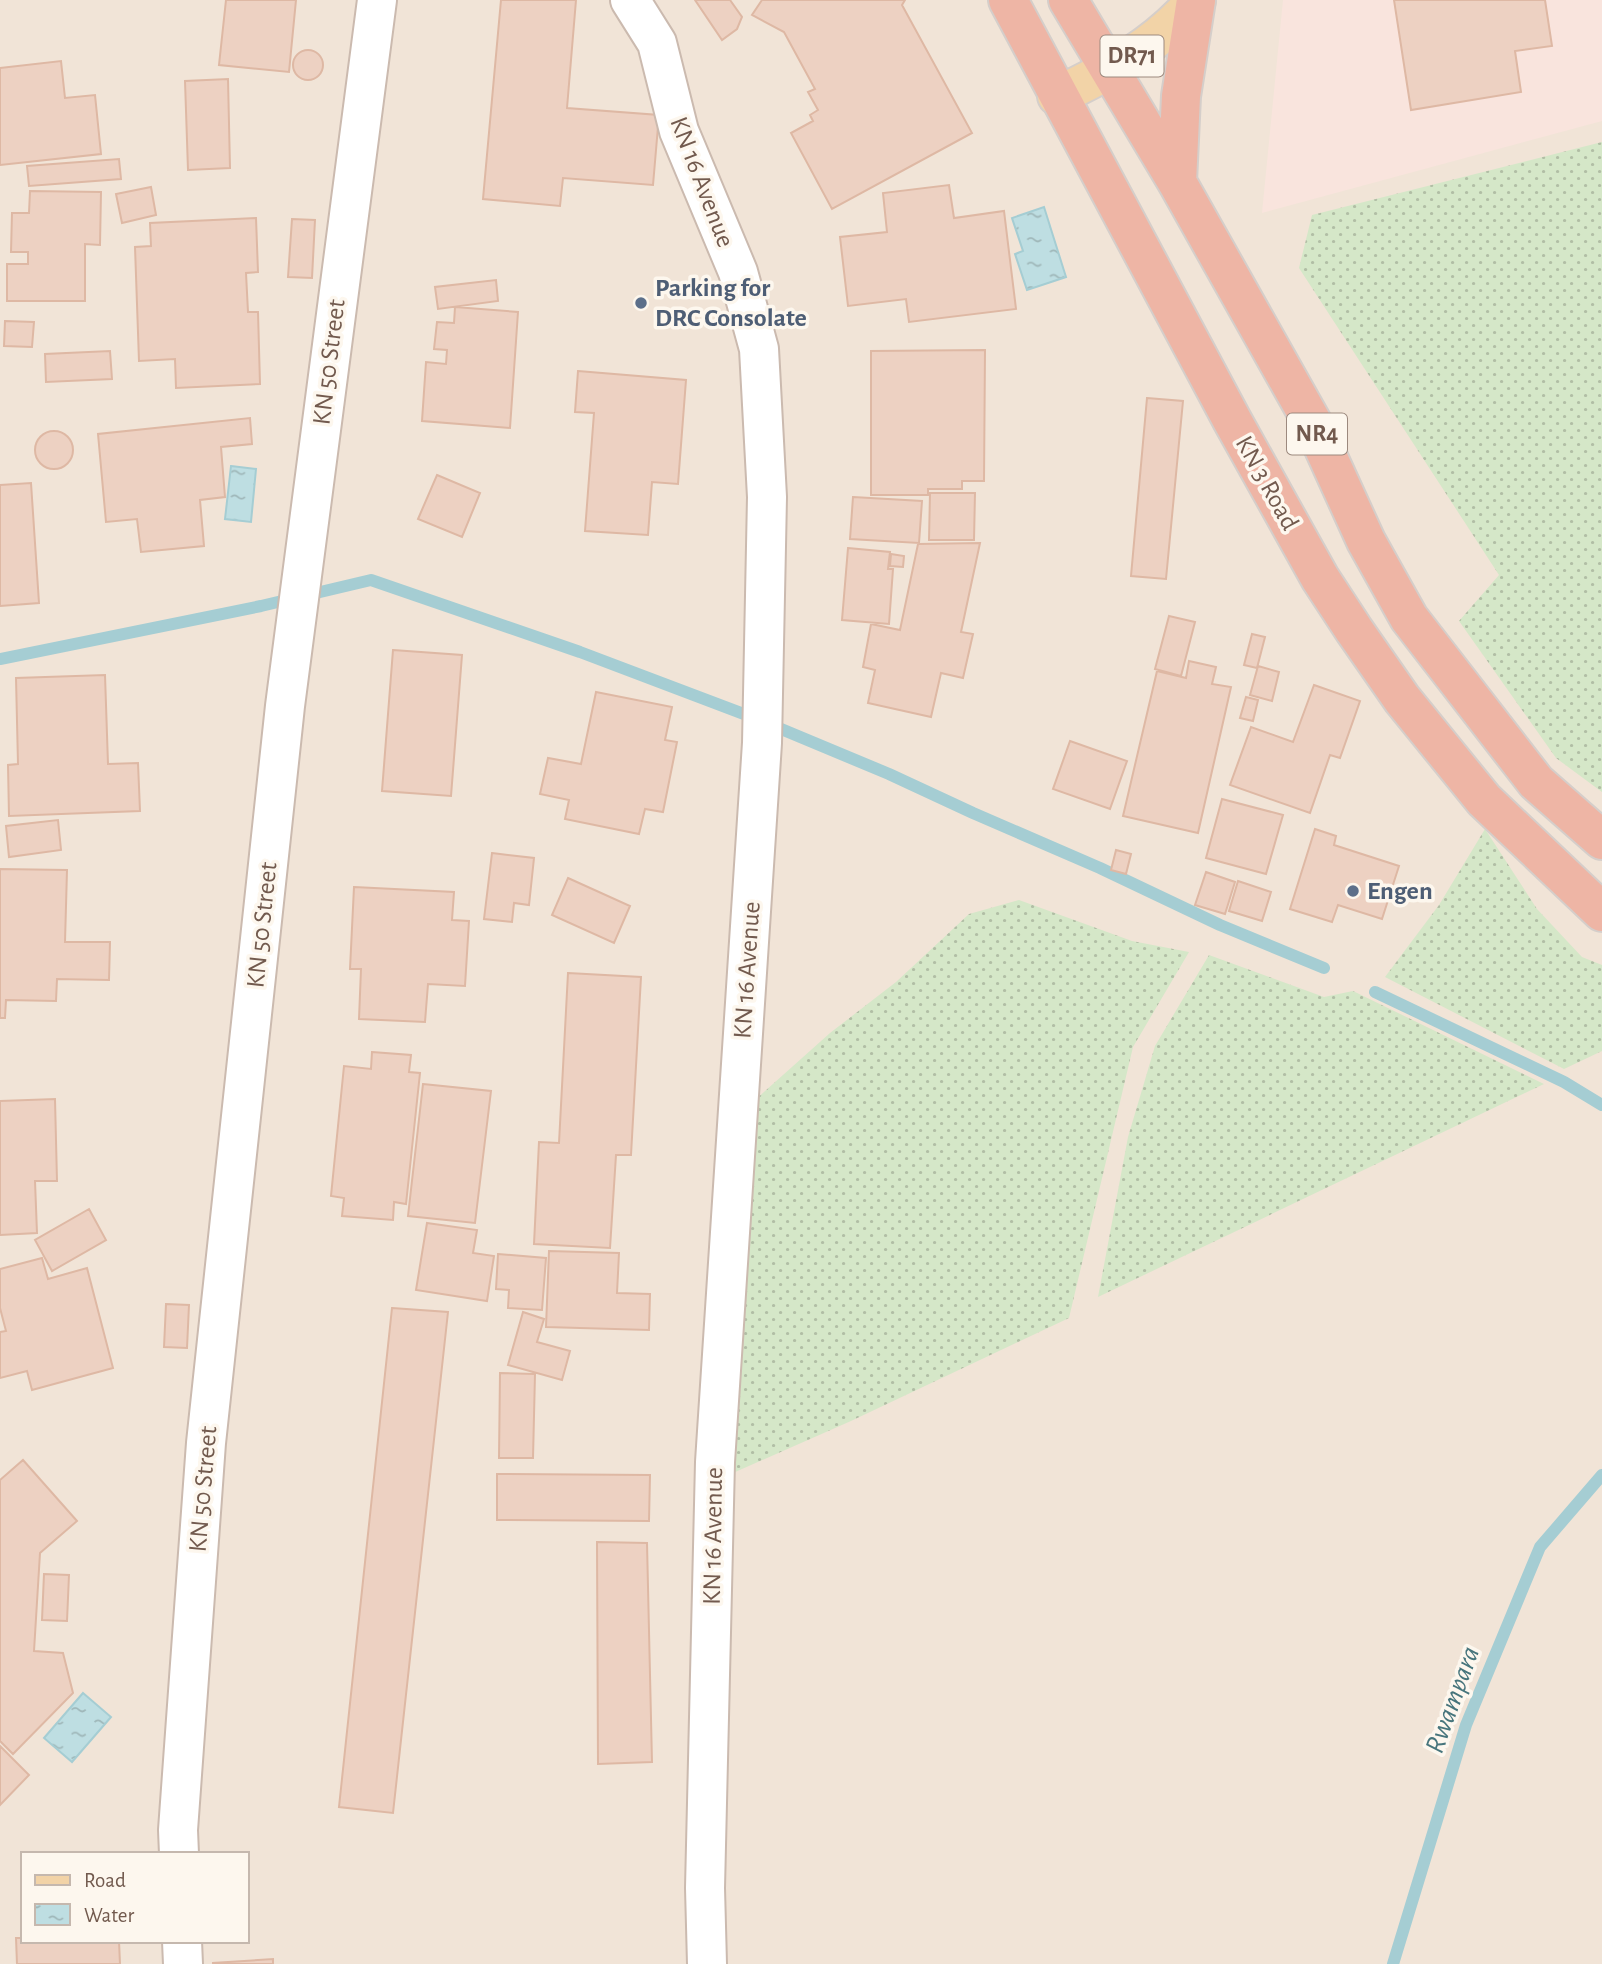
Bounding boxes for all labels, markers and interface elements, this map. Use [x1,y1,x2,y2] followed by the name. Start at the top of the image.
[1100,36,1164,76] road number: DR71
[665,113,739,251] street label: KN 16 Avenue
[655,275,807,331] place label: Parking for DRC Consolate
[633,295,649,311] marker: Parking for DRC Consolate
[308,298,350,426] street label: KN 50 Street
[1287,414,1347,454] road number: NR4
[1231,432,1303,534] street label: KN 3 Road
[242,861,282,989] street label: KN 50 Street
[1367,878,1433,904] place label: Engen
[1345,883,1361,899] marker: Engen
[729,901,765,1039] street label: KN 16 Avenue
[185,1425,221,1553] street label: KN 50 Street
[699,1467,727,1605] street label: KN 16 Avenue
[1421,1643,1485,1757] water label: Rwampara
[21,1852,248,1943] legend
[84,1870,126,1891] text: Road
[84,1905,134,1926] text: Water

